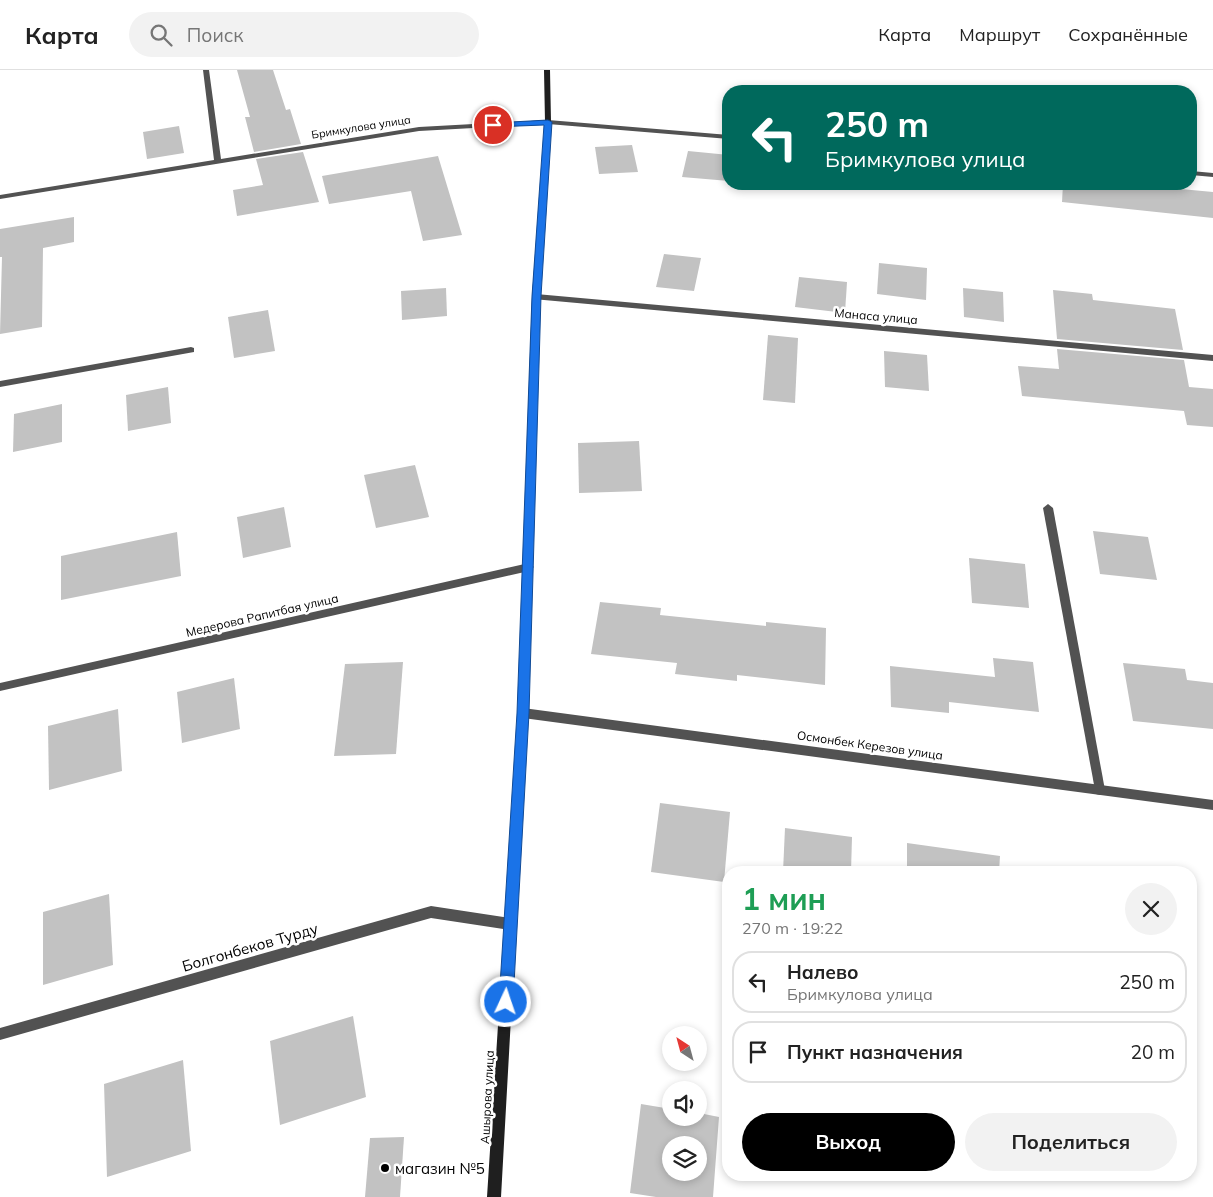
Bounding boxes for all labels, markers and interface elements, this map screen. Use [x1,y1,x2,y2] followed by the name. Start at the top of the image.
[129,12,479,57] search box
[25,20,99,50] text: Карта
[147,21,175,49] icon: search
[187,23,244,47] text: Поиск
[878,23,931,46] text: Карта
[959,23,1040,46] text: Маршрут
[1068,23,1188,46] text: Сохранённые
[825,102,929,146] text: 250 m
[472,104,514,146] pin
[742,105,807,170] icon: left
[479,111,507,139] icon: arrive
[310,112,412,142] street label: Бримкулова улица
[825,145,1026,173] text: Бримкулова улица
[834,305,918,327] street label: Манаса улица
[184,590,340,640] street label: Медерова Рапитбая улица
[796,727,944,763] street label: Осмонбек Керезов улица
[742,880,826,918] text: 1 мин
[1125,883,1177,935] button: close
[742,918,843,938] text: 270 m · 19:22
[180,919,320,975] street label: Болгонбеков Турду
[787,960,859,984] text: Налево
[744,968,772,996] icon: left
[1119,970,1175,994] text: 250 m
[479,975,531,1027] position arrow
[787,984,933,1004] text: Бримкулова улица
[662,1026,708,1071] north arrow
[662,1026,707,1181] map controls
[744,1038,772,1066] icon: arrive
[787,1040,963,1064] text: Пункт назначения
[1131,1040,1175,1064] text: 20 m
[477,1050,497,1144] street label: Ашырова улица
[662,1081,707,1126] button: sound
[742,1113,955,1171] button: Выход
[965,1113,1177,1171] button: Поделиться
[662,1136,707,1181] button: layers
[395,1159,485,1178] place label: магазин №5
[379,1162,391,1174] marker: магазин №5

